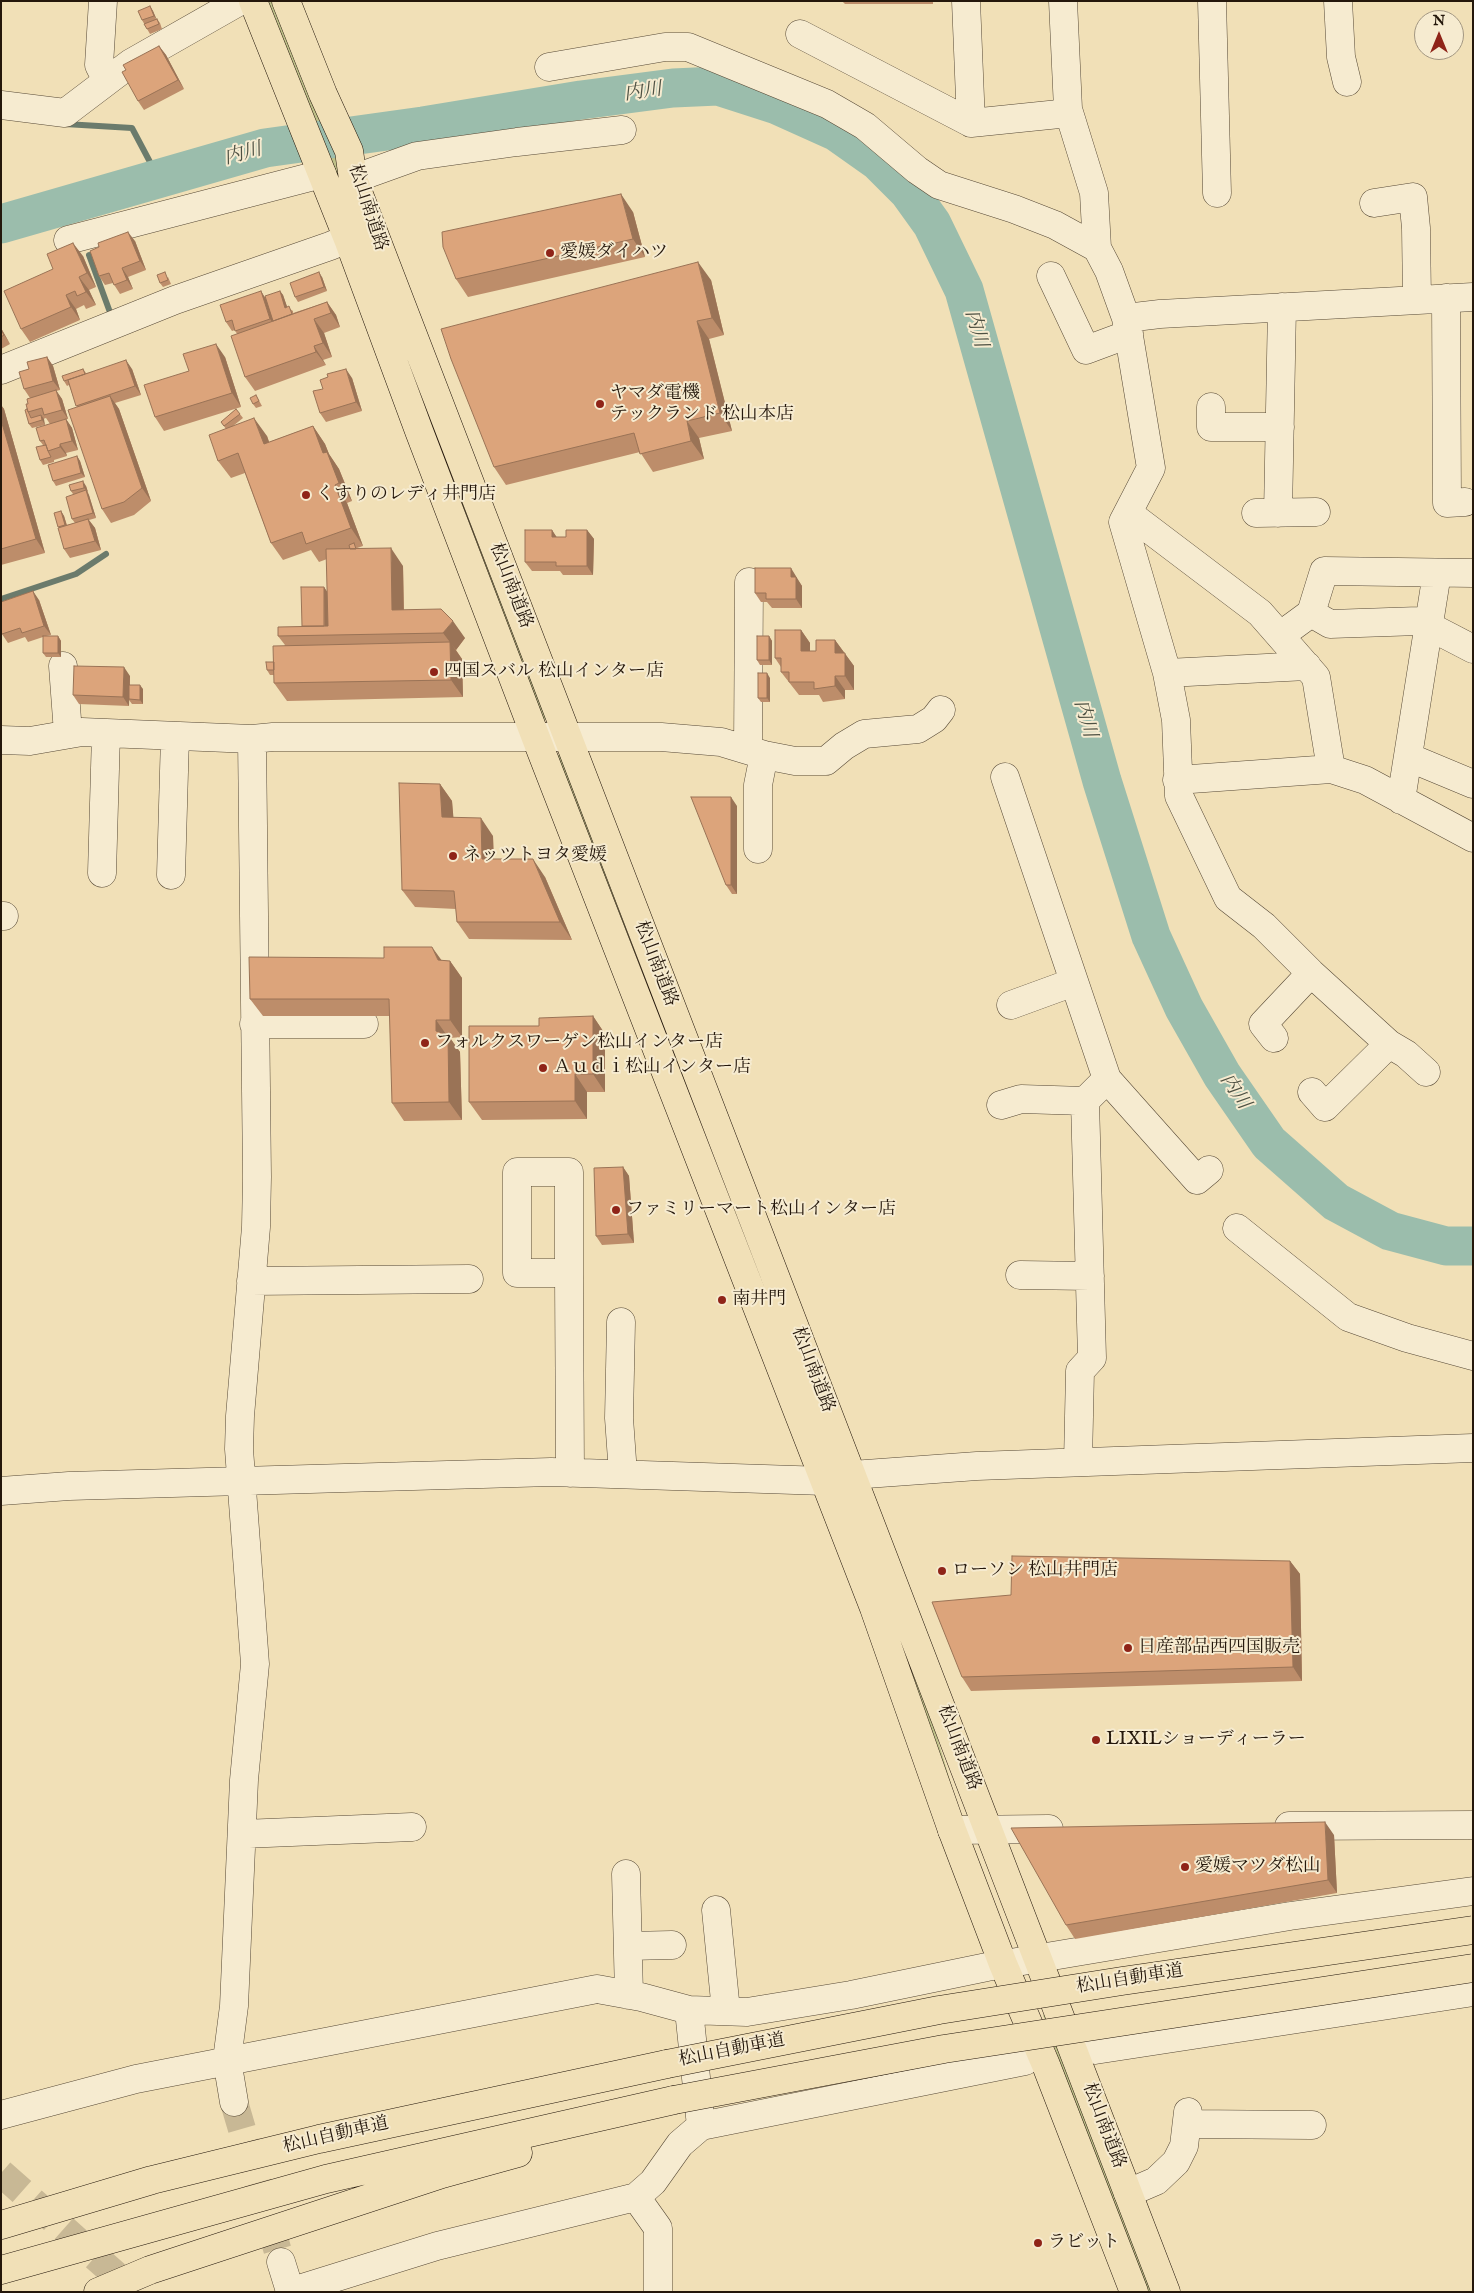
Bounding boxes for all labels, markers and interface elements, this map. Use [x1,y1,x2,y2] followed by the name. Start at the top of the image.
[1414,10,1464,60] north arrow
[1433,12,1445,30] text: N
[623,79,663,107] water label: 内川
[222,139,264,171] water label: 内川
[343,162,391,254] street label: 松山南道路
[560,242,668,264] place label: 愛媛ダイハツ
[544,247,556,259] marker: 愛媛ダイハツ
[959,308,991,350] water label: 内川
[610,383,794,426] place label: ヤマダ電機 テックランド 松山本店
[594,398,606,410] marker: ヤマダ電機 テックランド 松山本店
[316,484,496,506] place label: くすりのレディ井門店
[300,489,312,501] marker: くすりのレディ井門店
[484,540,536,632] street label: 松山南道路
[444,661,664,683] place label: 四国スバル 松山インター店
[428,666,440,678] marker: 四国スバル 松山インター店
[1068,698,1100,740] water label: 内川
[463,845,607,867] place label: ネッツトヨタ愛媛
[447,850,459,862] marker: ネッツトヨタ愛媛
[629,918,681,1010] street label: 松山南道路
[435,1032,723,1054] place label: フォルクスワーゲン松山インター店
[419,1037,431,1049] marker: フォルクスワーゲン松山インター店
[553,1057,751,1079] place label: Ａｕｄｉ松山インター店
[537,1062,549,1074] marker: Ａｕｄｉ松山インター店
[1214,1070,1254,1114] water label: 内川
[626,1199,896,1221] place label: ファミリーマート松山インター店
[610,1204,622,1216] marker: ファミリーマート松山インター店
[732,1289,786,1311] place label: 南井門
[716,1294,728,1306] marker: 南井門
[786,1324,838,1416] street label: 松山南道路
[952,1560,1118,1582] place label: ローソン 松山井門店
[936,1565,948,1577] marker: ローソン 松山井門店
[1138,1637,1300,1659] place label: 日産部品西四国販売
[1122,1642,1134,1654] marker: 日産部品西四国販売
[932,1702,984,1794] street label: 松山南道路
[1106,1729,1306,1751] place label: LIXILショーディーラー
[1090,1734,1102,1746] marker: LIXILショーディーラー
[1195,1856,1321,1878] place label: 愛媛マツダ松山
[1179,1861,1191,1873] marker: 愛媛マツダ松山
[1075,1961,1185,1999] street label: 松山自動車道
[677,2030,787,2072] street label: 松山自動車道
[1077,2080,1129,2172] street label: 松山南道路
[281,2113,391,2159] street label: 松山自動車道
[1048,2232,1120,2254] place label: ラビット
[1032,2237,1044,2249] marker: ラビット

